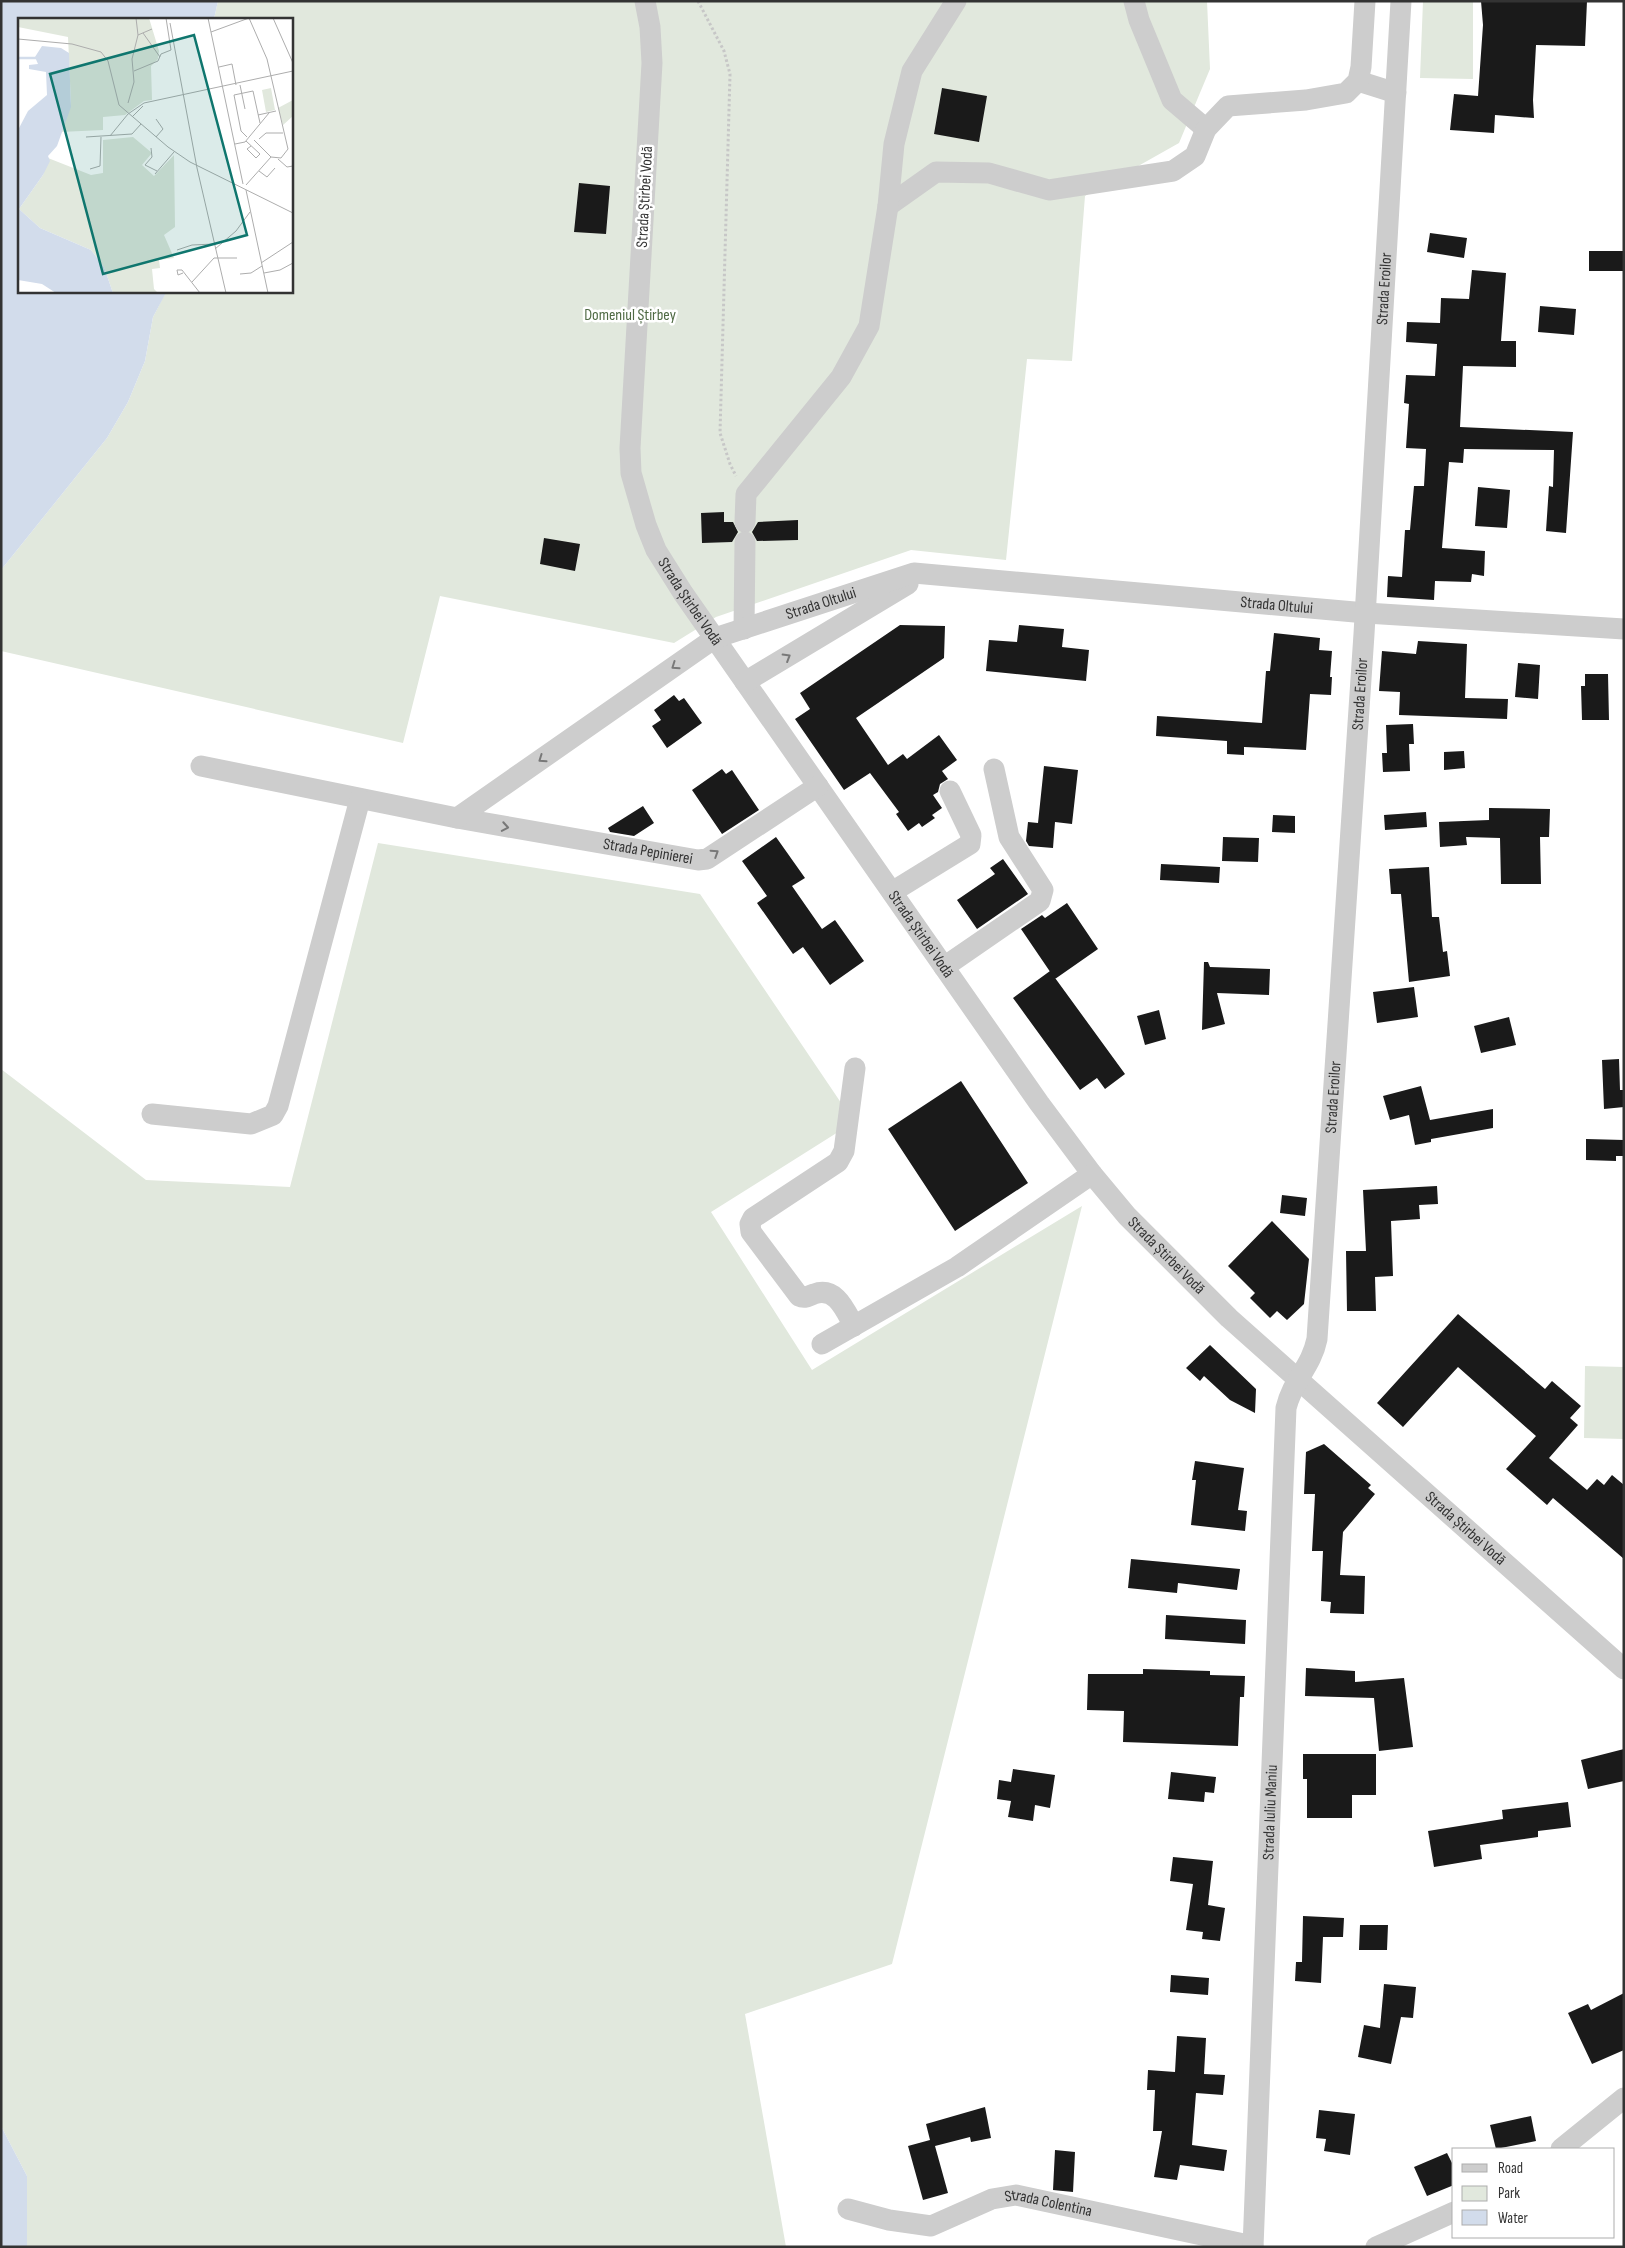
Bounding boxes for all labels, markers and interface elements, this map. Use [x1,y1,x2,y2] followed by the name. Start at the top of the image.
[18,18,292,292] inset map
[633,146,657,248] street label: Strada Știrbei Vodă
[1373,252,1396,326] street label: Strada Eroilor
[584,306,676,325] park label: Domeniul Știrbey
[654,554,726,649] street label: Strada Știrbei Vodă
[783,583,858,624] street label: Strada Oltului
[1240,592,1314,618] street label: Strada Oltului
[781,653,790,663] one-way arrow
[1348,657,1372,731] street label: Strada Eroilor
[671,660,681,669] one-way arrow
[538,753,547,762] one-way arrow
[501,821,509,831] one-way arrow
[602,834,694,868] street label: Strada Pepinierei
[710,850,719,859] one-way arrow
[884,887,958,981] street label: Strada Știrbei Vodă
[1321,1060,1345,1134] street label: Strada Eroilor
[1124,1213,1209,1298] street label: Strada Știrbei Vodă
[1421,1487,1510,1569] street label: Strada Știrbei Vodă
[1259,1764,1281,1860] street label: Strada Iuliu Maniu
[1452,2148,1615,2238] legend
[1498,2159,1523,2178] text: Road
[1498,2184,1520,2203] text: Park
[1003,2186,1094,2221] street label: Strada Colentina
[1498,2209,1529,2228] text: Water

